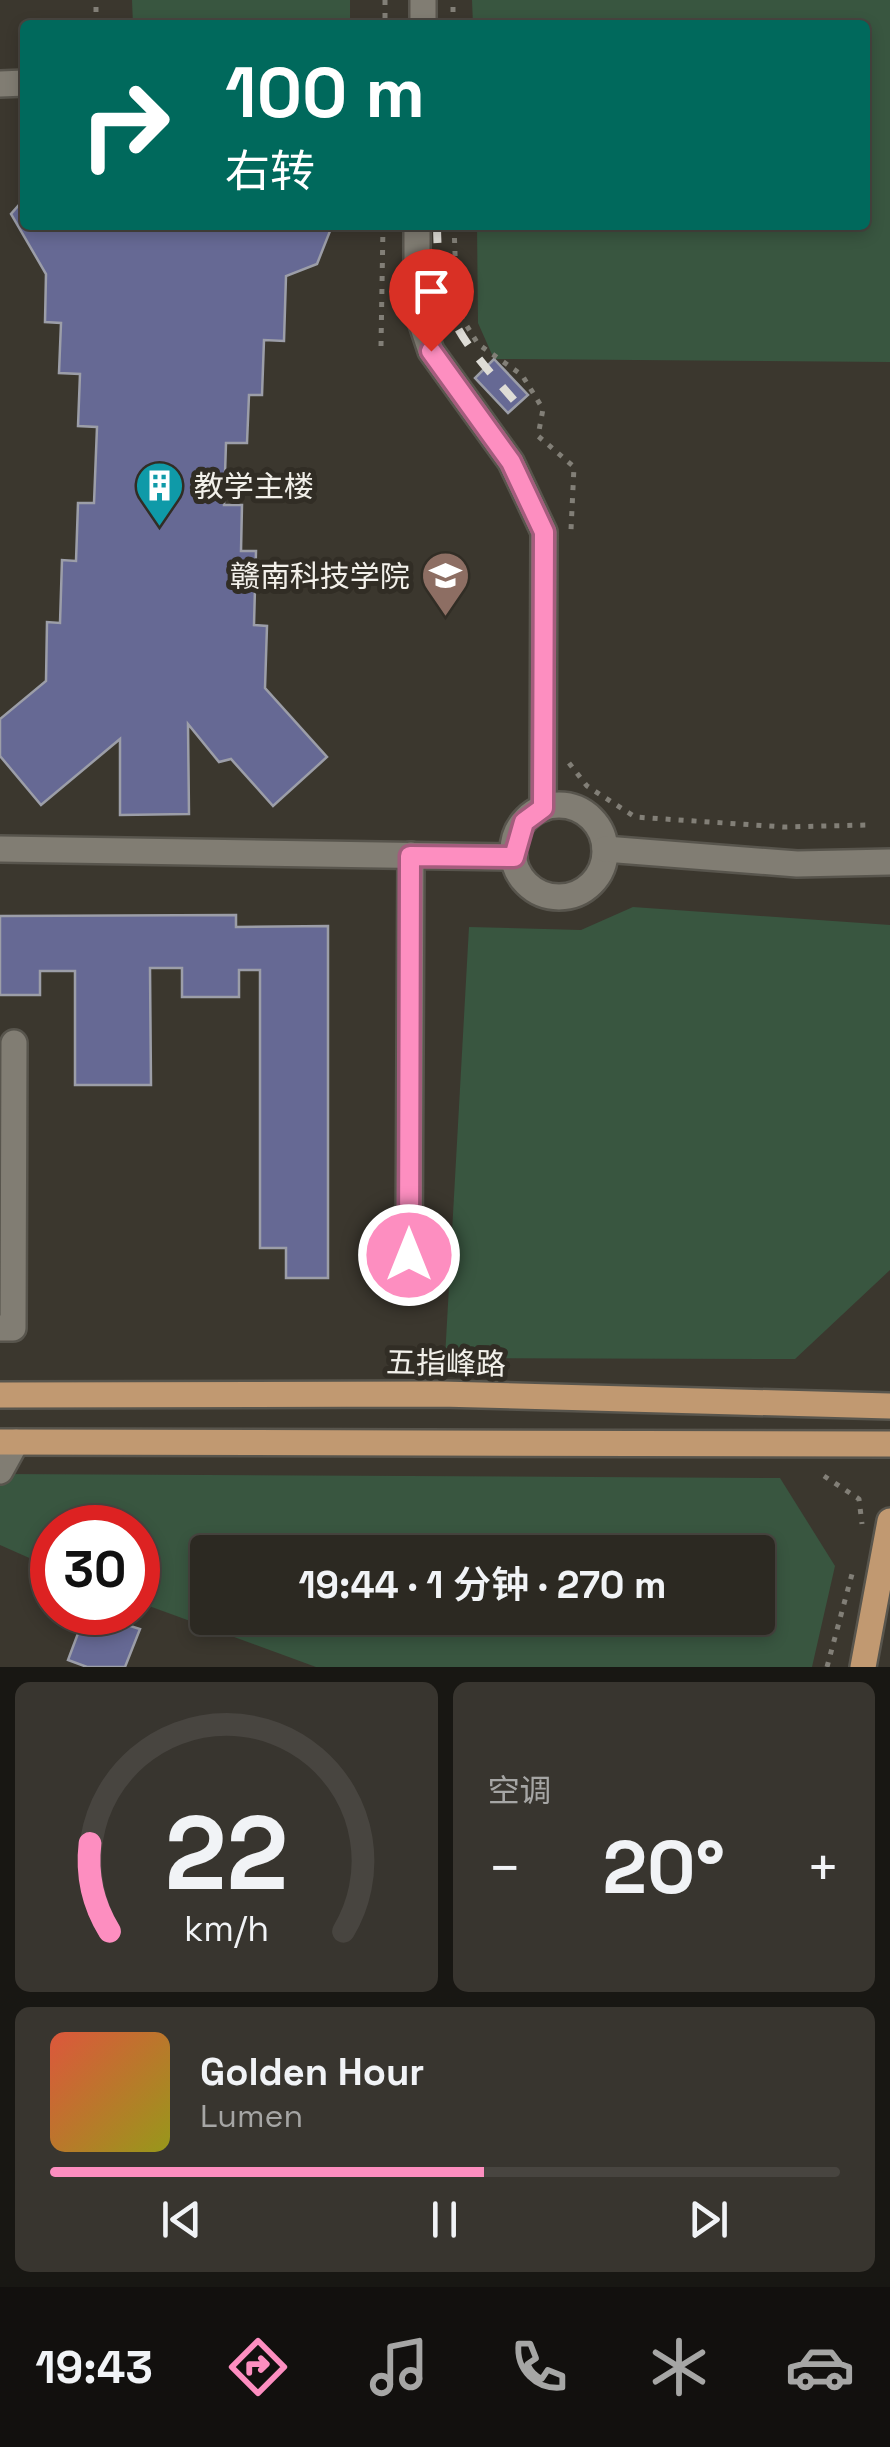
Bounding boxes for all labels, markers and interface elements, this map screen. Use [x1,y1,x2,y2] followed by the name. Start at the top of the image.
[225,48,425,137] text: 100 m
[60,60,190,190] icon: right
[225,143,315,200] text: 右转
[389,249,474,352] pin
[404,264,459,319] icon: arrive
[133,460,185,528] building icon: 教学主楼
[194,467,314,506] place label: 教学主楼
[419,550,471,618] school or university icon: 赣南科技学院
[230,557,410,596] place label: 赣南科技学院
[357,1203,461,1307] position arrow
[386,1342,506,1384] street label: 五指峰路
[30,1505,160,1635] speed limit sign: 30
[298,1561,667,1609] text: 19:44 · 1 分钟 · 270 m
[488,1771,552,1811] text: 空调
[164,1787,288,1919] text: 22
[602,1819,725,1915] text: 20°
[488,1833,522,1903] text: −
[806,1833,840,1903] text: +
[184,1906,269,1951] text: km/h
[200,2048,424,2096] text: Golden Hour
[200,2096,303,2136] text: Lumen
[154,2192,209,2247] icon: previous
[417,2192,472,2247] icon: pause
[681,2192,736,2247] icon: next
[223,2332,293,2402] icon: directions
[364,2332,434,2402] icon: music
[504,2332,574,2402] icon: phone
[644,2332,714,2402] icon: climate
[785,2332,855,2402] icon: car
[35,2339,153,2396] text: 19:43

